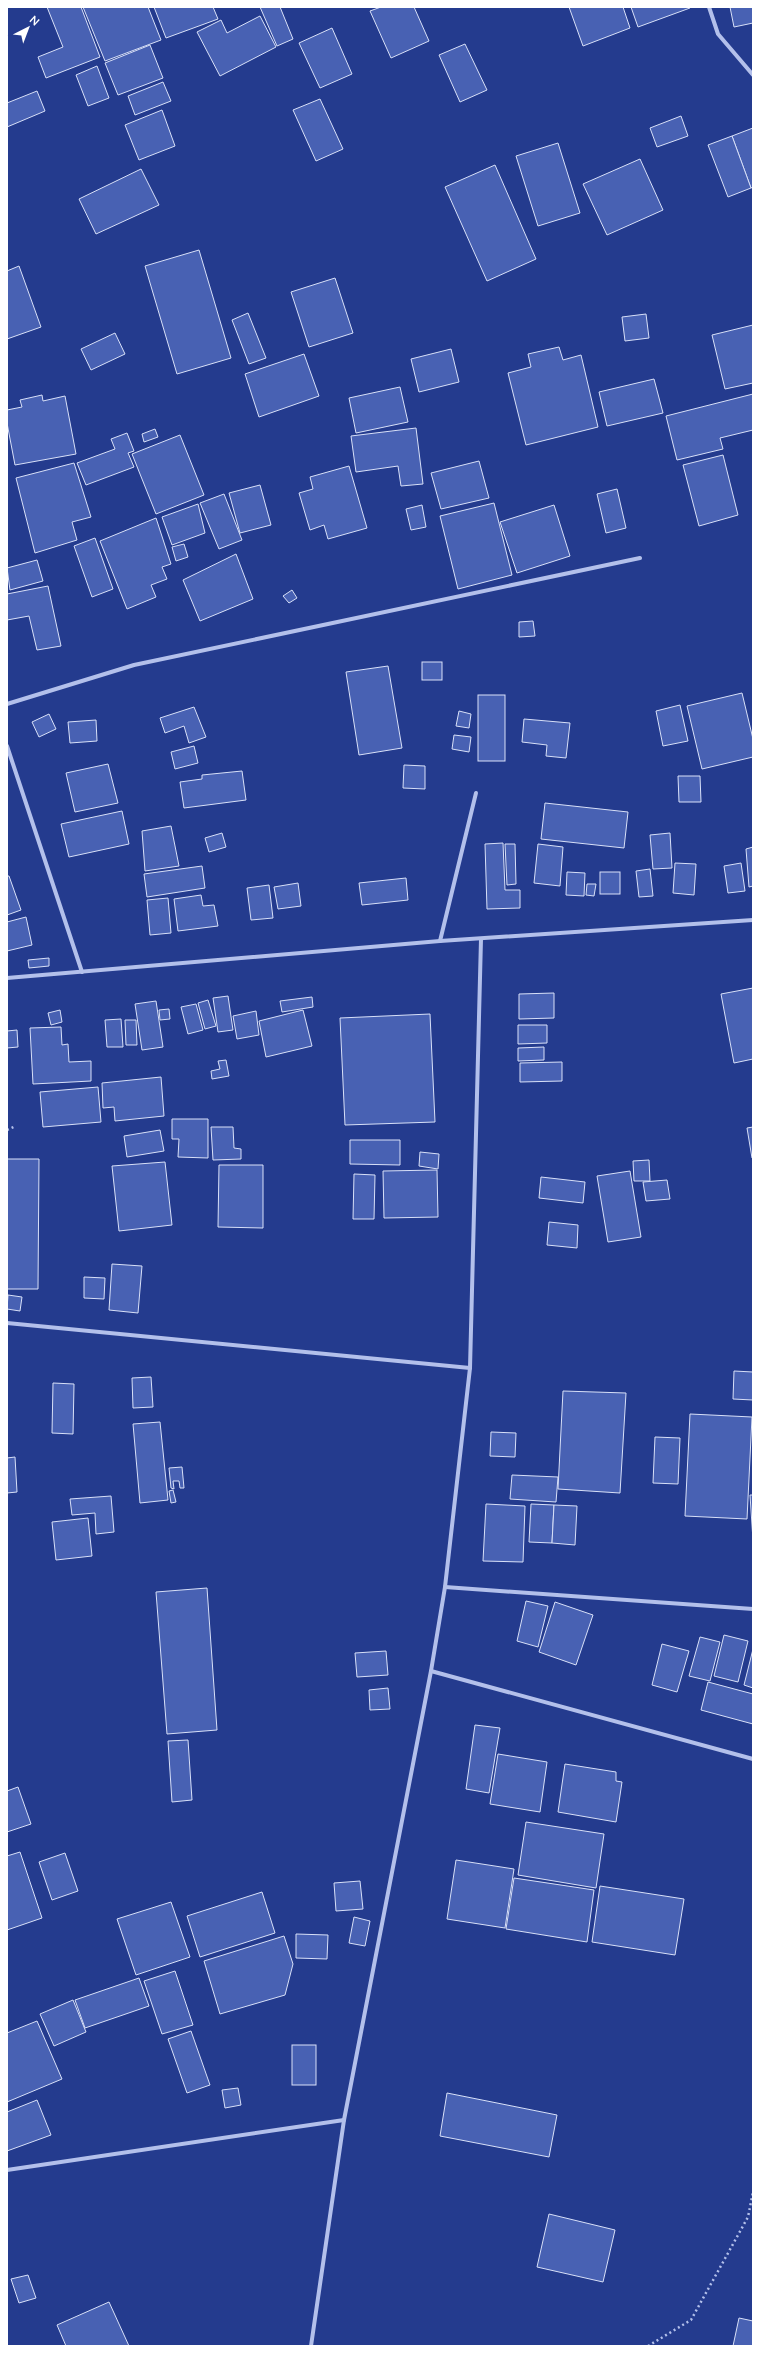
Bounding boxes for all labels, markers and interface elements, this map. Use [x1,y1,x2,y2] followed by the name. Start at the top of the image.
[8,8,48,48] north arrow
[28,13,43,28] text: N

